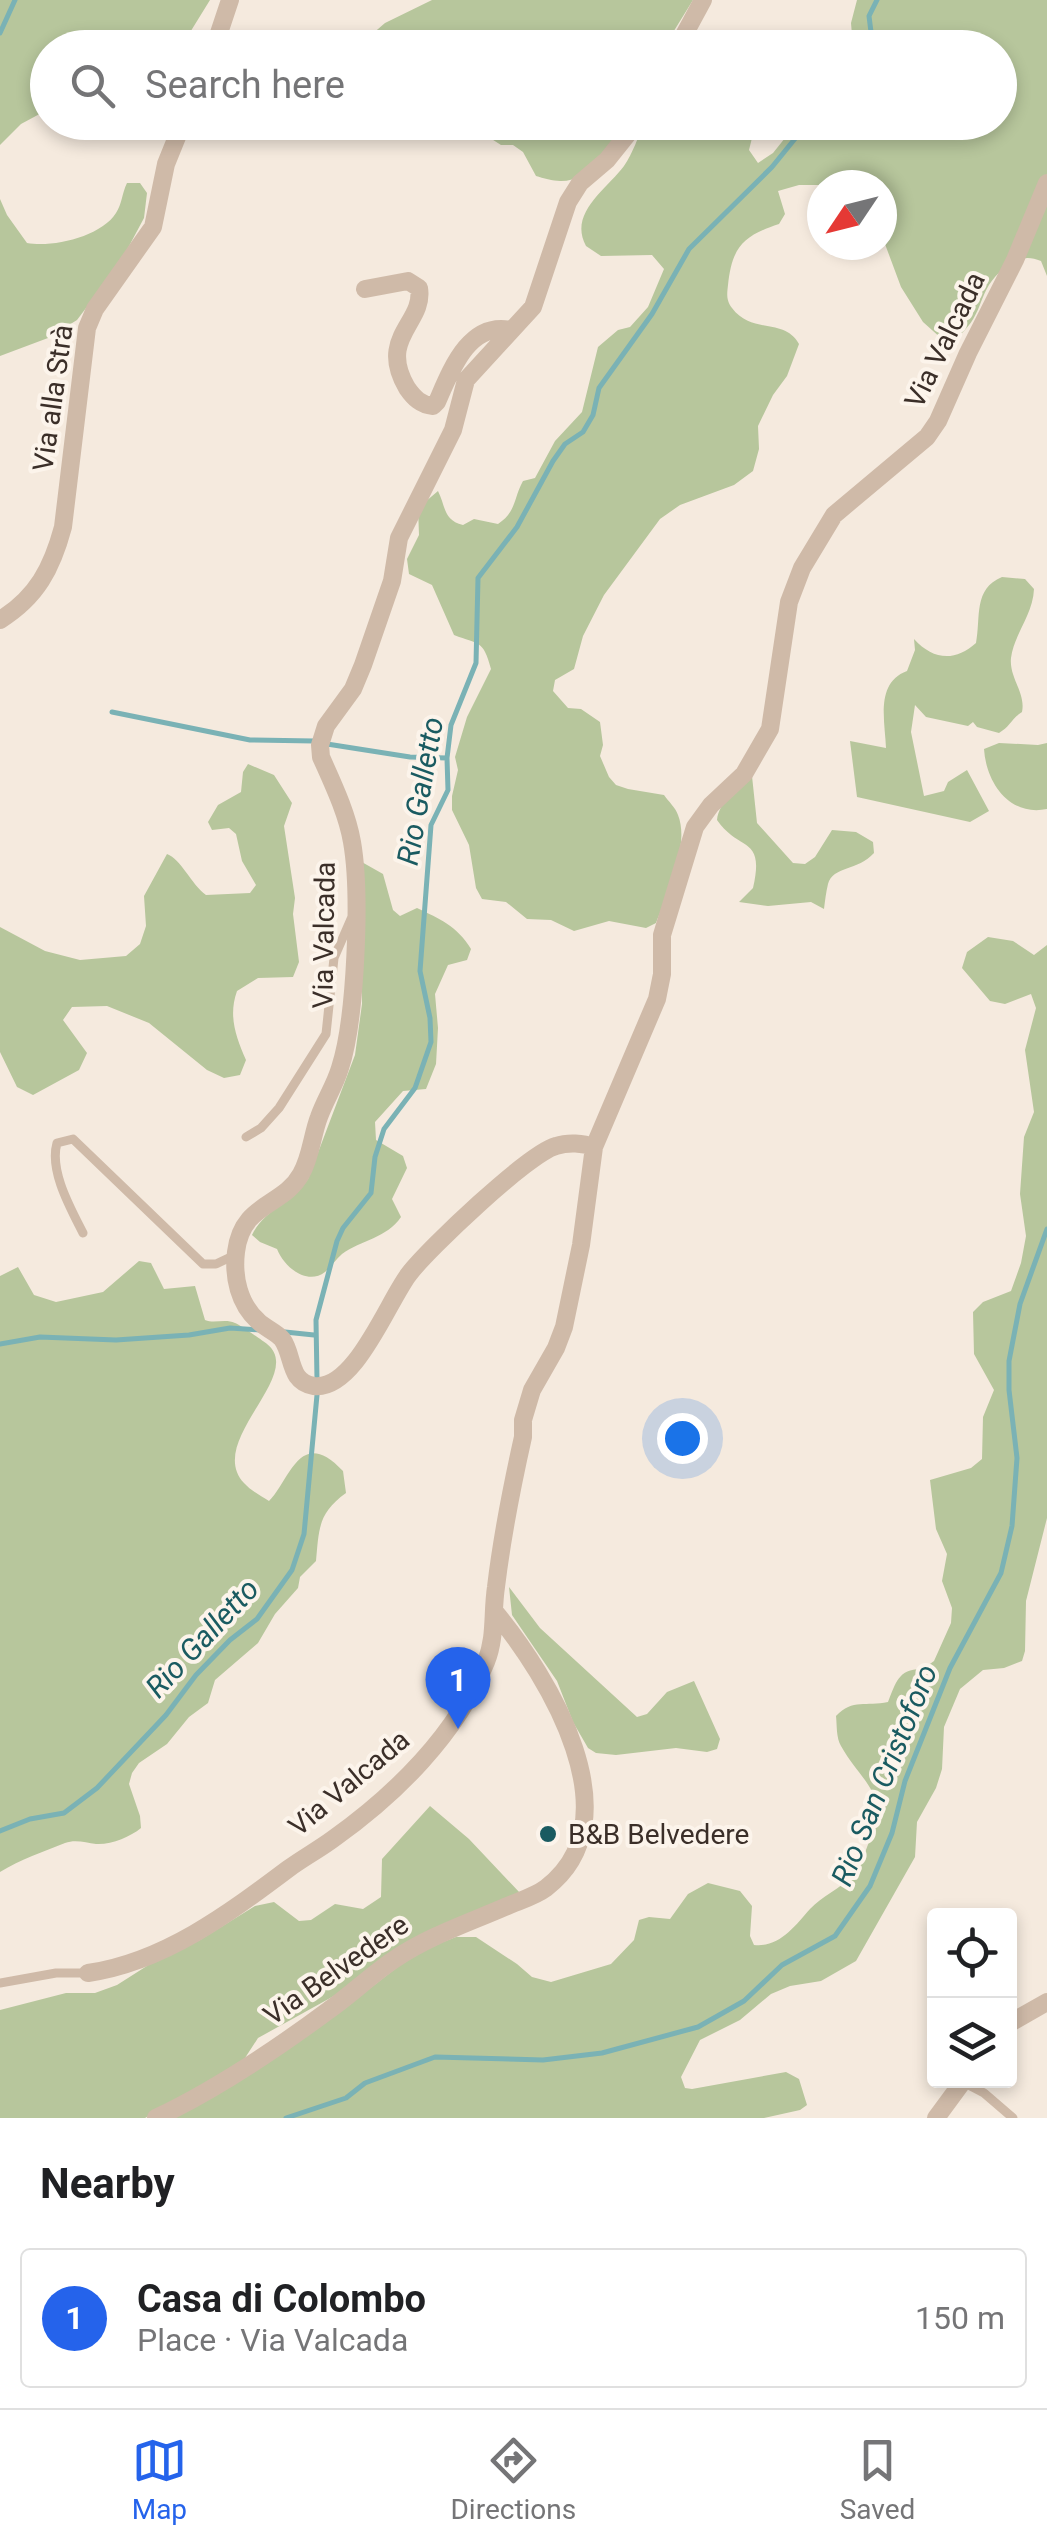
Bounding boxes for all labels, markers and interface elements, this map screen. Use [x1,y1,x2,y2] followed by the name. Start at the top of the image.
[30,30,1017,140] search box
[65,58,120,113] icon: search
[145,63,345,107] text: Search here
[807,170,897,260] north arrow
[898,267,992,413] street label: Via Valcada
[26,323,80,473] street label: Via alla Strà
[390,714,450,868] water label: Rio Galletto
[306,861,342,1009] street label: Via Valcada
[657,1413,708,1464] your location
[138,1571,266,1705] water label: Rio Galletto
[426,1646,490,1729] pin: 1
[824,1659,944,1891] water label: Rio San Cristoforo
[282,1723,416,1843] street label: Via Valcada
[568,1818,749,1851] place label: B&B Belvedere
[537,1823,559,1845] marker: B&B Belvedere
[257,1908,415,2032] street label: Via Belvedere
[927,1908,1017,2088] map controls
[927,1908,1017,1998] button: locate
[927,1998,1017,2088] button: layers
[40,2159,175,2208] text: Nearby
[137,2277,426,2321] text: Casa di Colombo
[65,2299,84,2337] text: 1
[915,2299,1005,2337] text: 150 m
[137,2321,408,2359] text: Place · Via Valcada
[132,2433,187,2526] tab: Map
[450,2433,576,2526] tab: Directions
[840,2433,915,2526] tab: Saved

